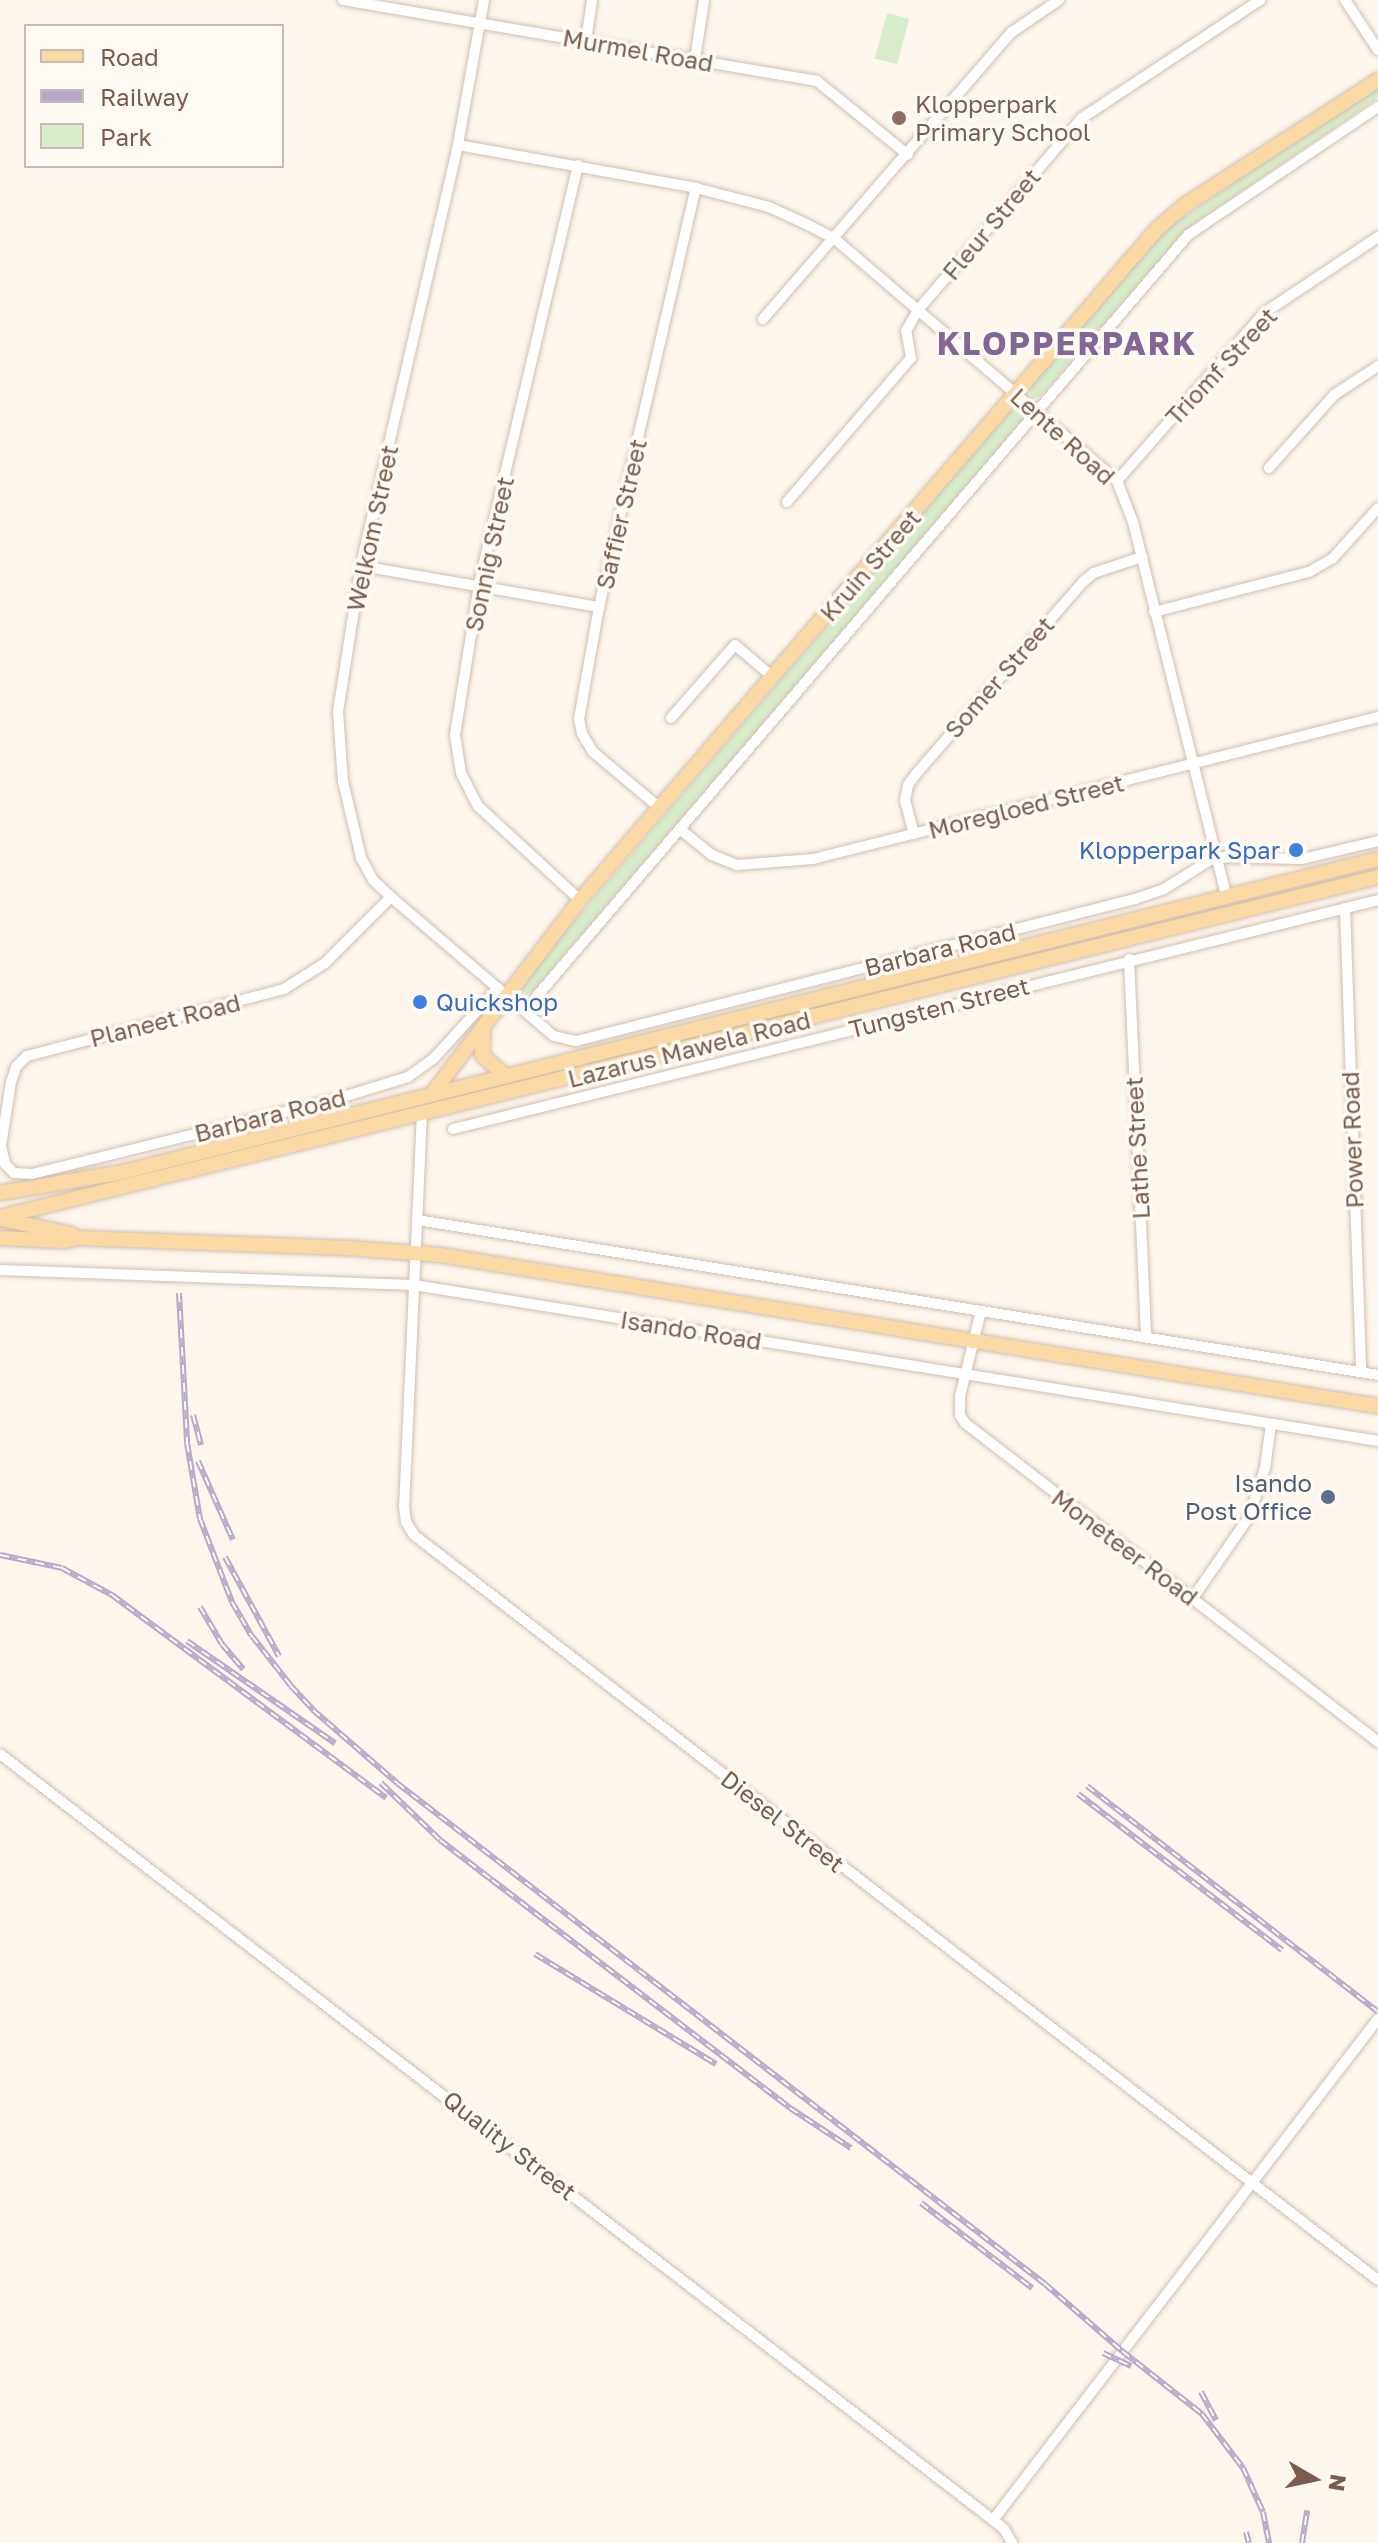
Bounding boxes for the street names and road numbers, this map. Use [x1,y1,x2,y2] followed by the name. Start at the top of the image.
[561,23,715,77] street label: Murmel Road
[936,162,1046,286] street label: Fleur Street
[1159,301,1283,431] street label: Triomf Street
[1005,382,1121,490] street label: Lente Road
[590,436,652,592] street label: Saffier Street
[340,442,404,614] street label: Welkom Street
[459,474,519,634] street label: Sonnig Street
[814,503,926,627] street label: Kruin Street
[938,610,1060,744] street label: Somer Street
[925,768,1127,844] street label: Moregloed Street
[861,916,1019,982] street label: Barbara Road
[846,971,1032,1043] street label: Tungsten Street
[87,987,243,1053] street label: Planeet Road
[565,1005,813,1093] street label: Lazarus Mawela Road
[1335,1071,1369,1209] street label: Power Road
[1119,1076,1155,1220] street label: Lathe Street
[191,1082,349,1148] street label: Barbara Road
[618,1305,764,1355] street label: Isando Road
[1046,1483,1204,1611] street label: Moneteer Road
[716,1764,850,1878] street label: Diesel Street
[438,2084,582,2206] street label: Quality Street

